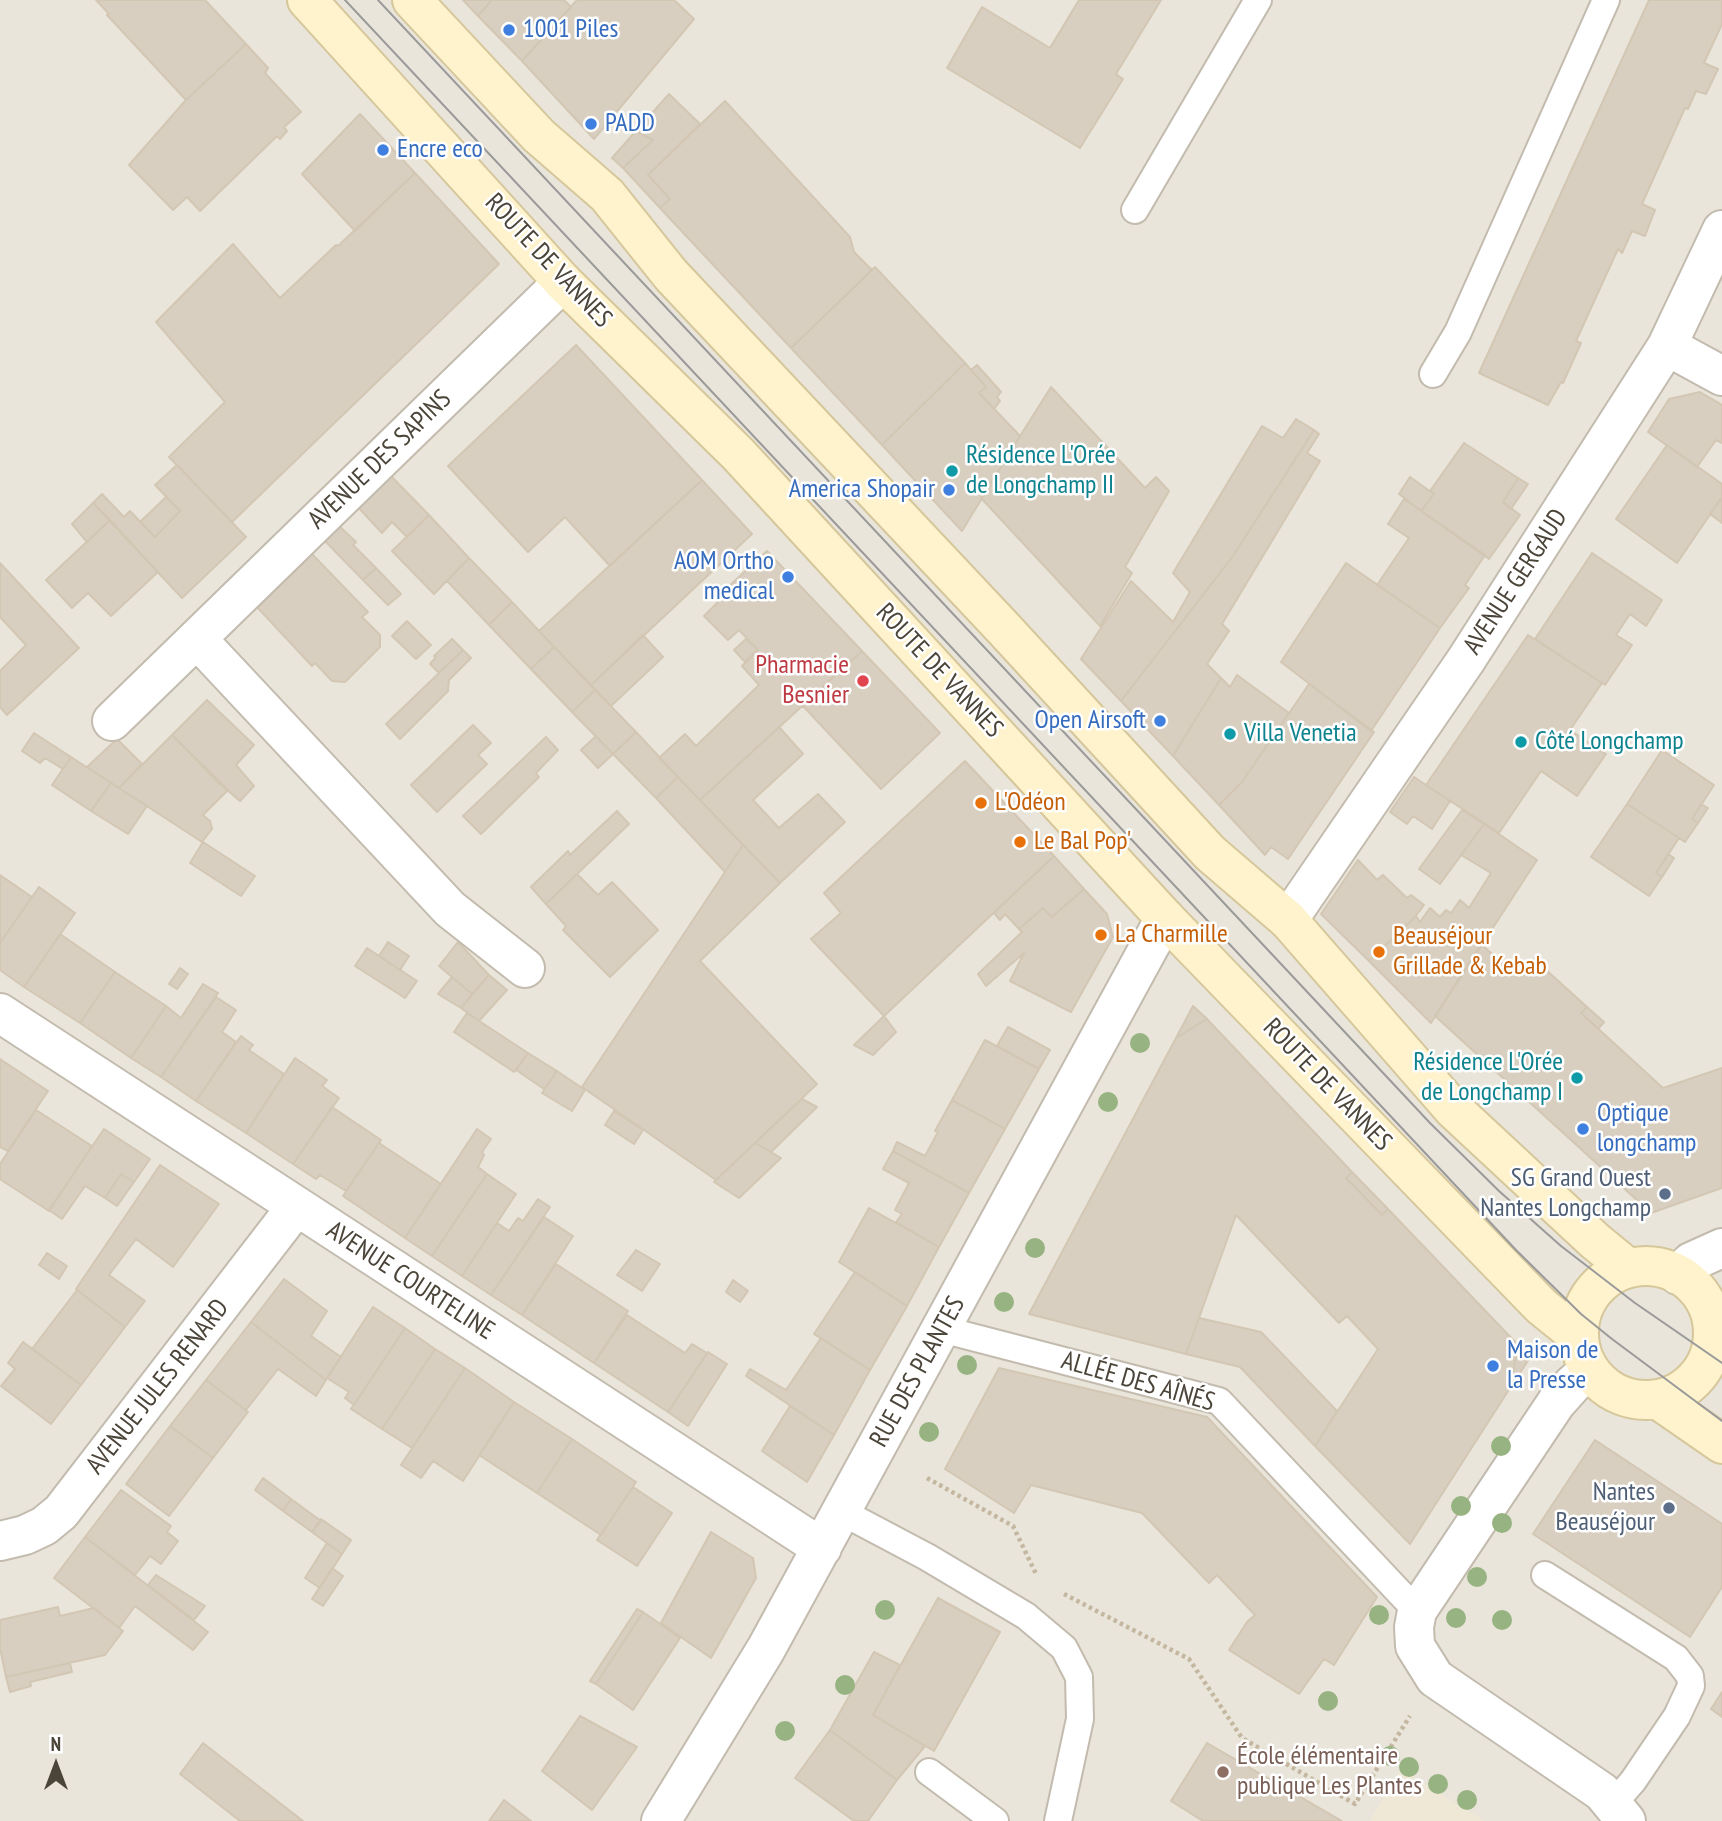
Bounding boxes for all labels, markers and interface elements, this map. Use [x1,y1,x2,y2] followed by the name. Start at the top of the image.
[523,14,618,46] place label: 1001 Piles
[501,22,517,38] marker: 1001 Piles
[605,108,655,140] place label: PADD
[583,116,599,132] marker: PADD
[397,134,483,166] place label: Encre eco
[375,142,391,158] marker: Encre eco
[478,188,618,334] street label: ROUTE DE VANNES
[302,384,458,536] street label: AVENUE DES SAPINS
[966,440,1116,502] place label: Résidence L'Orée de Longchamp II
[944,463,960,479] marker: Résidence L'Orée de Longchamp II
[789,474,935,506] place label: America Shopair
[941,482,957,498] marker: America Shopair
[1458,504,1574,660] street label: AVENUE GERGAUD
[674,546,774,608] place label: AOM Ortho medical
[780,569,796,585] marker: AOM Ortho medical
[869,598,1009,744] street label: ROUTE DE VANNES
[755,650,849,712] place label: Pharmacie Besnier
[855,673,871,689] marker: Pharmacie Besnier
[1034,705,1146,737] place label: Open Airsoft
[1152,713,1168,729] marker: Open Airsoft
[1244,718,1357,750] place label: Villa Venetia
[1222,726,1238,742] marker: Villa Venetia
[1535,726,1683,758] place label: Côté Longchamp
[1513,734,1529,750] marker: Côté Longchamp
[995,787,1066,819] place label: L'Odéon
[973,795,989,811] marker: L'Odéon
[1034,826,1131,858] place label: Le Bal Pop'
[1012,834,1028,850] marker: Le Bal Pop'
[1115,919,1228,951] place label: La Charmille
[1393,921,1547,982] place label: Beauséjour Grillade & Kebab
[1093,927,1109,943] marker: La Charmille
[1371,944,1387,960] marker: Beauséjour Grillade & Kebab
[1256,1012,1398,1158] street label: ROUTE DE VANNES
[1413,1047,1563,1108] place label: Résidence L'Orée de Longchamp I
[1569,1070,1585,1086] marker: Résidence L'Orée de Longchamp I
[1597,1098,1696,1160] place label: Optique longchamp
[1575,1121,1591,1137] marker: Optique longchamp
[1480,1163,1651,1224] place label: SG Grand Ouest Nantes Longchamp
[1657,1186,1673,1202] marker: SG Grand Ouest Nantes Longchamp
[320,1215,500,1347] street label: AVENUE COURTELINE
[864,1291,972,1453] street label: RUE DES PLANTES
[80,1293,236,1481] street label: AVENUE JULES RENARD
[1507,1335,1599,1396] place label: Maison de la Presse
[1058,1345,1218,1419] street label: ALLÉE DES AÎNÉS
[1485,1358,1501,1374] marker: Maison de la Presse
[1556,1477,1655,1538] place label: Nantes Beauséjour
[1661,1500,1677,1516] marker: Nantes Beauséjour
[21,1730,91,1800] north arrow
[51,1732,61,1756] text: N
[1237,1741,1422,1802] place label: École élémentaire publique Les Plantes
[1215,1764,1231,1780] marker: École élémentaire publique Les Plantes

